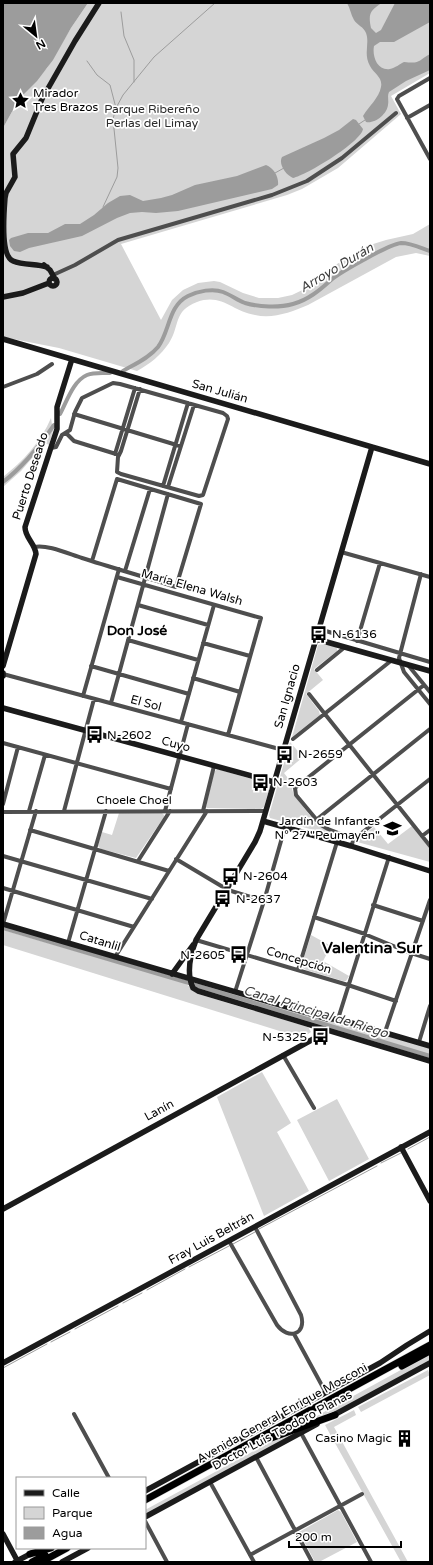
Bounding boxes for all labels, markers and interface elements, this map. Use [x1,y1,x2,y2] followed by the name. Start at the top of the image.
[16,16,56,56] north arrow
[34,36,48,52] text: N
[33,86,99,114] place label: Mirador Tres Brazos
[10,90,30,110] place icon: Mirador Tres Brazos
[104,102,200,130] park label: Parque Ribereño Perlas del Limay
[297,239,377,296] water label: Arroyo Durán
[190,376,250,406] street label: San Julián
[9,430,51,522] street label: Puerto Deseado
[140,566,244,608] street label: María Elena Walsh
[107,622,167,639] district label: Don José
[309,624,329,644] bus stop icon: N-6136
[332,627,377,641] place label: N-6136
[271,662,303,730] street label: San Ignacio
[129,692,163,714] street label: El Sol
[84,725,104,745] bus stop icon: N-2602
[107,728,152,742] place label: N-2602
[160,733,192,755] street label: Cuyo
[275,744,295,764] bus stop icon: N-2659
[298,747,343,761] place label: N-2659
[250,772,270,792] bus stop icon: N-2603
[273,775,318,789] place label: N-2603
[96,793,172,807] street label: Choele Choel
[275,814,380,842] place label: Jardín de Infantes N° 27 "Peumayén"
[383,818,403,838] school or university icon: Jardín de Infantes N° 27 "Peumayén"
[220,866,240,886] bus stop icon: N-2604
[243,869,288,883] place label: N-2604
[213,889,233,909] bus stop icon: N-2637
[236,892,281,906] place label: N-2637
[78,928,122,954] street label: Catanlil
[322,938,423,958] district label: Valentina Sur
[265,943,333,977] street label: Concepción
[228,945,248,965] bus stop icon: N-2605
[180,948,225,962] place label: N-2605
[242,982,391,1042] water label: Canal Principal de Riego
[310,1027,330,1047] bus stop icon: N-5325
[262,1030,307,1044] place label: N-5325
[142,1096,176,1124] street label: Lanín
[166,1209,256,1267] street label: Fray Luis Beltrán
[194,1360,370,1466] street label: Avenida General Enrique Mosconi
[210,1387,354,1473] street label: Doctor Luis Teodoro Planas
[395,1428,415,1448] building icon: Casino Magic
[315,1431,392,1445] place label: Casino Magic
[16,1477,146,1549] legend
[52,1486,80,1500] text: Calle
[52,1506,93,1520] text: Parque
[289,1523,401,1549] scale bar
[52,1526,82,1540] text: Agua
[295,1530,332,1544] text: 200 m

